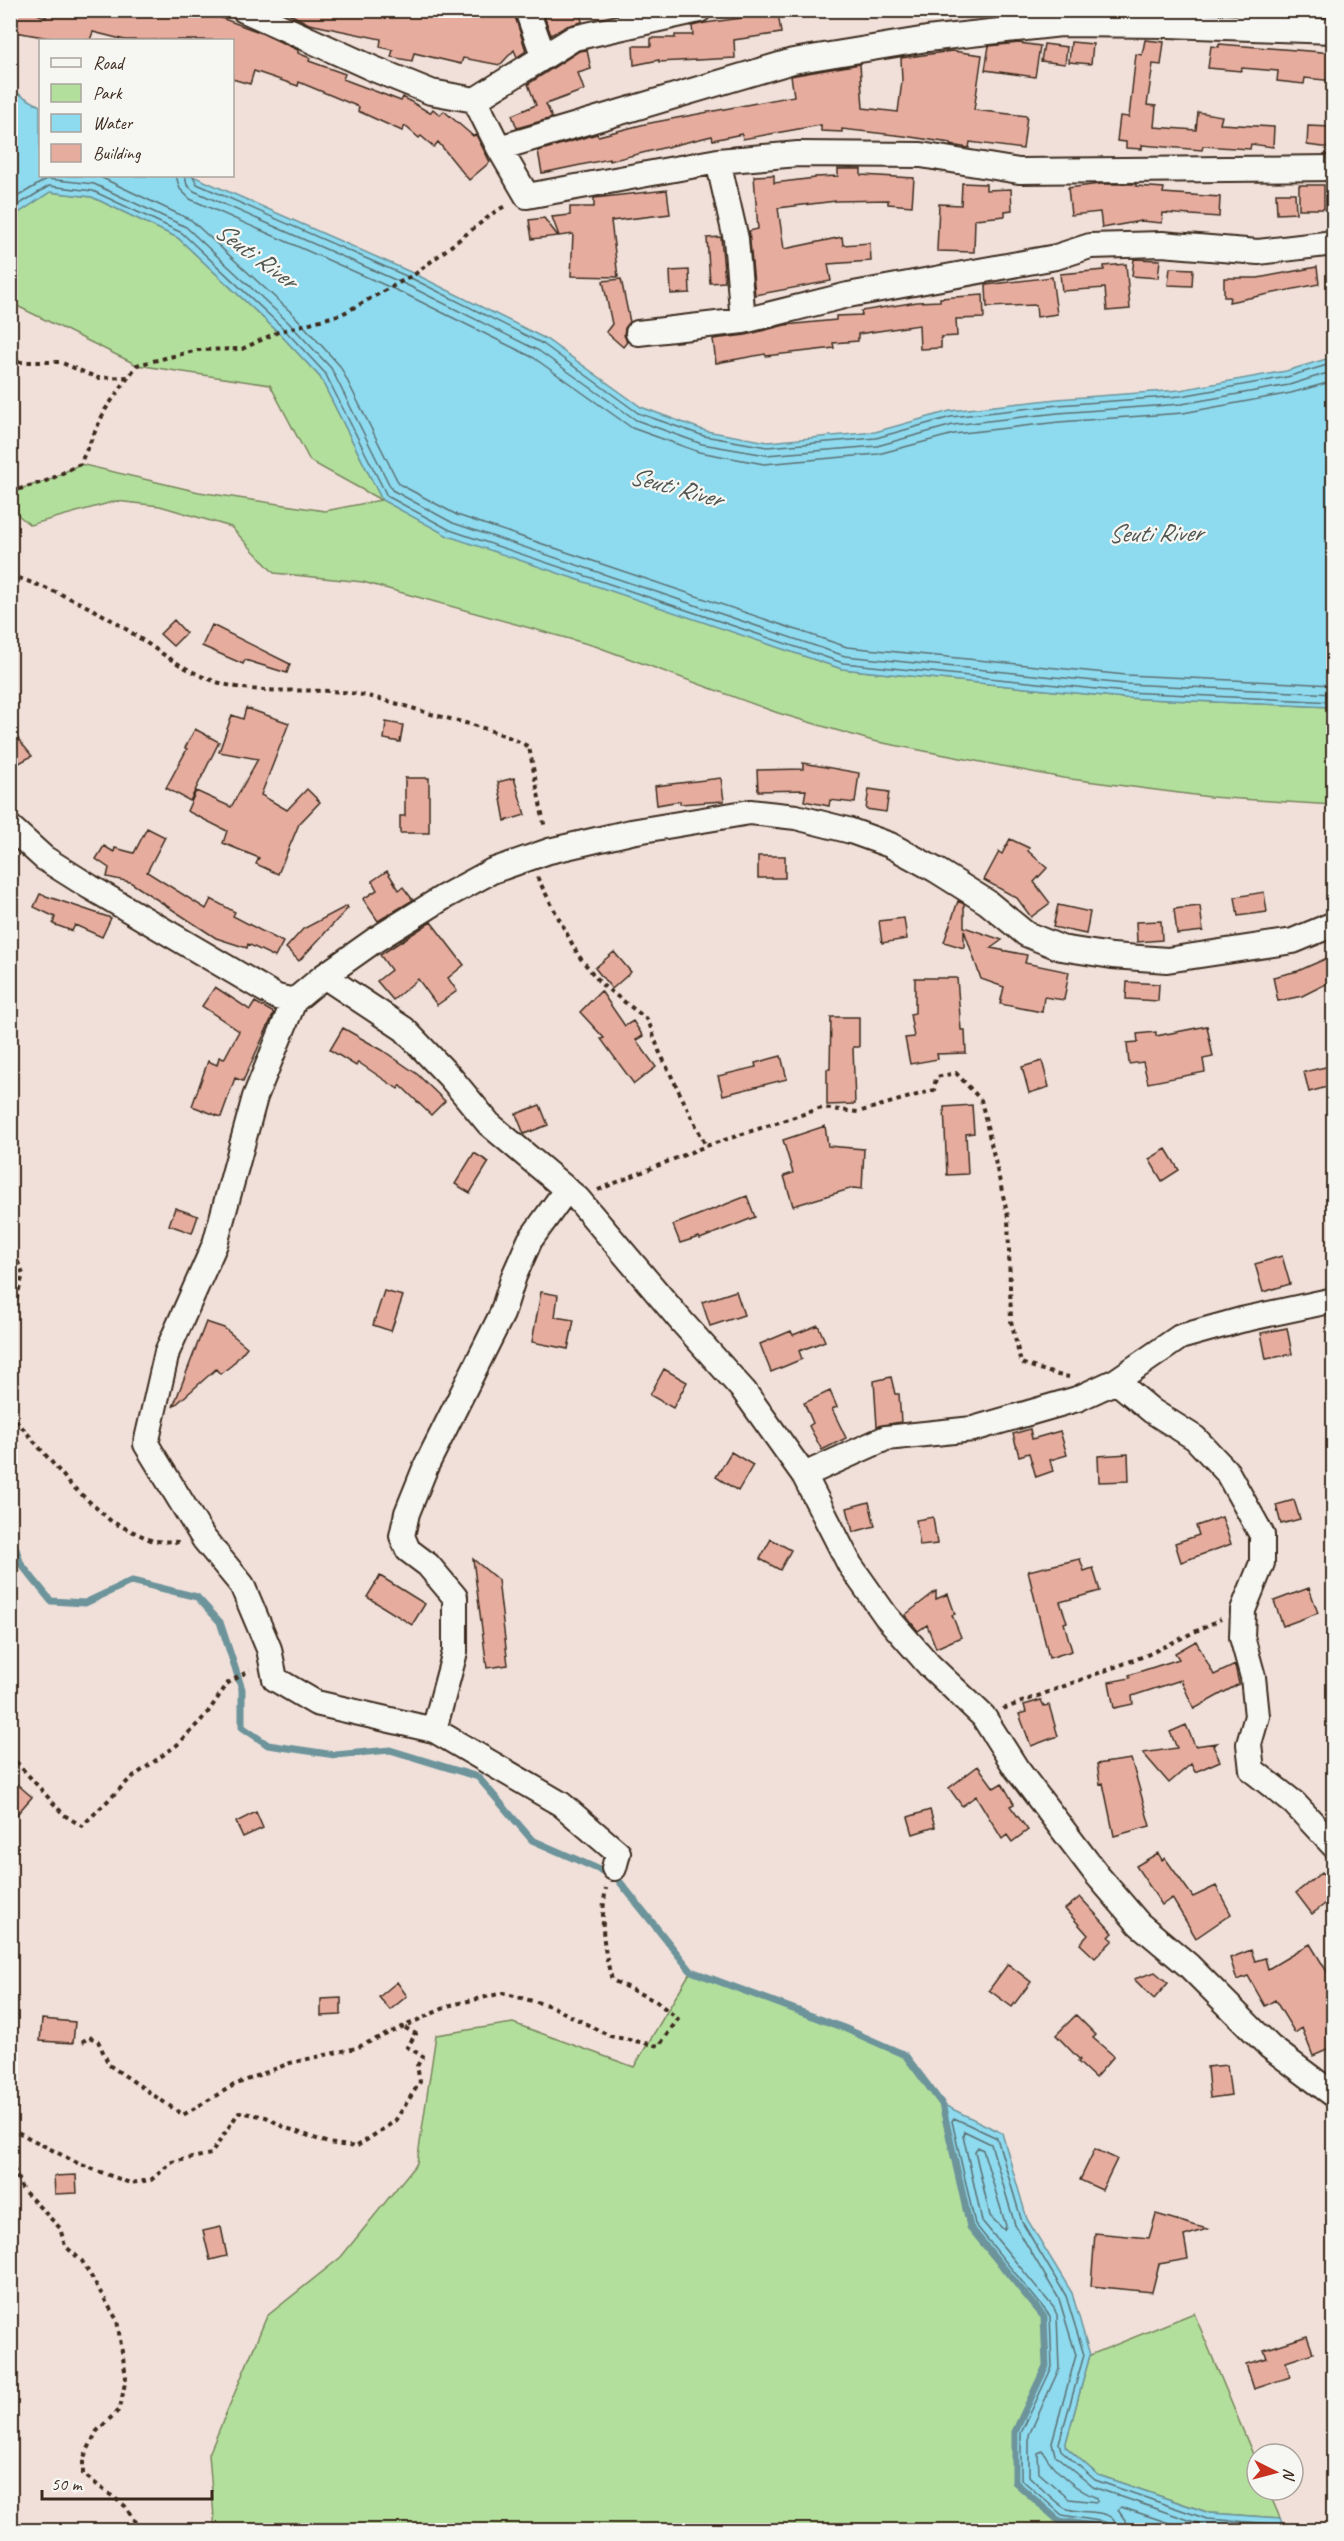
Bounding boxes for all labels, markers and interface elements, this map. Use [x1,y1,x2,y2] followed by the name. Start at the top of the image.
[39,39,234,177] legend
[93,52,126,74] text: Road
[93,82,123,104] text: Park
[93,112,134,134] text: Water
[93,142,142,164] text: Building
[208,214,308,299] water label: Seuti River
[626,459,730,516] water label: Seuti River
[1108,516,1207,550] water label: Seuti River
[1245,2442,1305,2502] north arrow
[42,2463,212,2501] scale bar
[1278,2467,1299,2483] text: N
[51,2473,84,2495] text: 50 m

